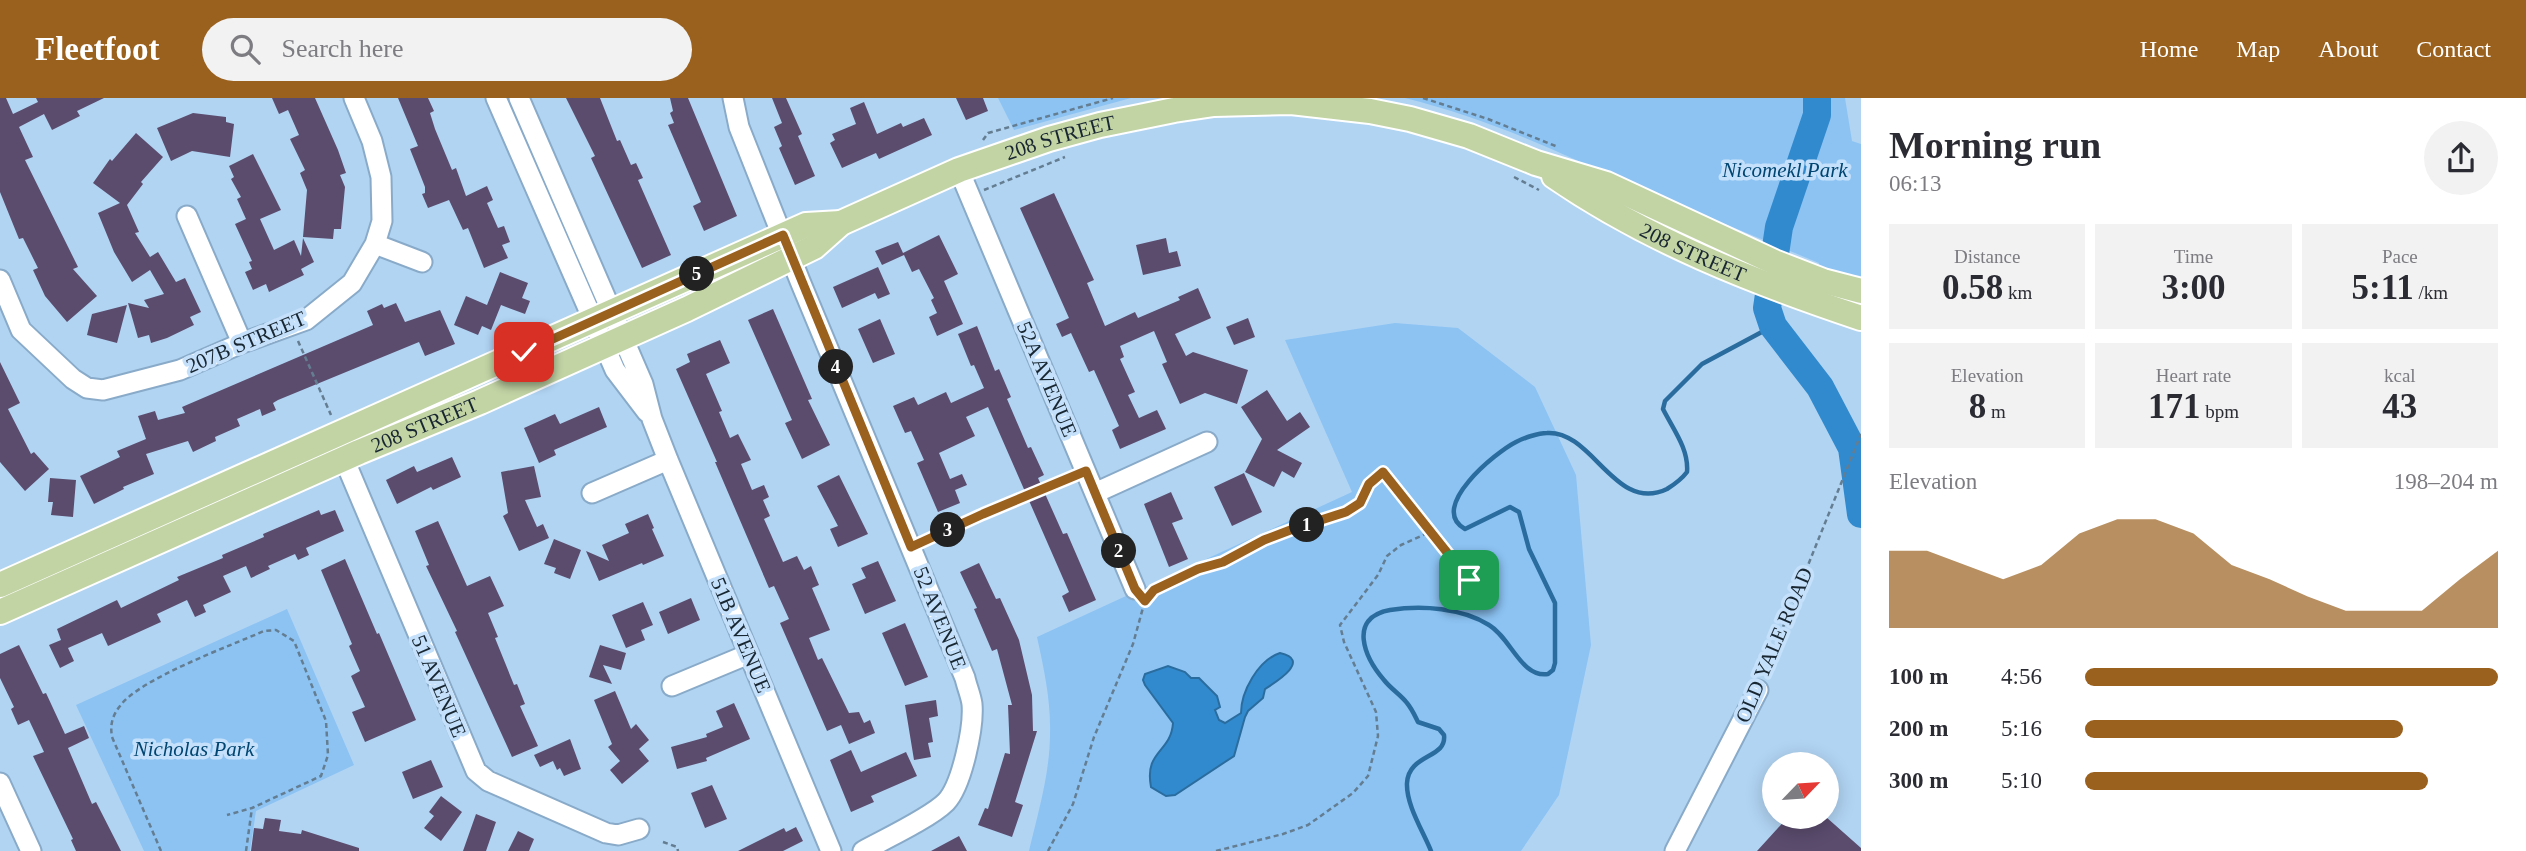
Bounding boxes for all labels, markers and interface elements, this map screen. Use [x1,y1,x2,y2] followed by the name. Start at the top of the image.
[202,18,692,81] search box
[226,30,264,68] icon: search
[35,31,160,67] text: Fleetfoot
[282,34,404,63] text: Search here
[2140,36,2198,62] text: Home
[2236,36,2280,62] text: Map
[2318,36,2378,62] text: About
[2416,36,2491,62] text: Contact
[1002,110,1117,165] street label: 208 STREET
[2424,121,2498,195] button: share
[1889,124,2101,166] text: Morning run
[1721,158,1848,182] park label: Nicomekl Park
[1889,171,1941,196] text: 06:13
[1636,218,1750,287] street label: 208 STREET
[1954,246,2020,267] text: Distance
[2174,246,2213,267] text: Time
[2382,246,2418,267] text: Pace
[680,256,714,292] pin: 5
[692,263,701,284] text: 5
[1942,268,2003,307] text: 0.58
[2161,268,2226,307] text: 3:00
[2352,268,2414,307] text: 5:11
[2003,282,2032,303] text: km
[2414,282,2448,303] text: /km
[183,306,310,378] street label: 207B STREET
[1012,318,1082,440] street label: 52A AVENUE
[494,322,554,382] pin
[505,333,543,371] icon: check
[818,350,854,384] pin: 4
[831,356,840,377] text: 4
[1951,365,2024,386] text: Elevation
[2156,365,2231,386] text: Heart rate
[2384,365,2416,386] text: kcal
[1969,387,1986,426] text: 8
[2148,387,2200,426] text: 171
[2382,387,2417,426] text: 43
[367,392,482,458] street label: 208 STREET
[1986,401,2006,422] text: m
[2200,401,2239,422] text: bpm
[1889,469,1977,494] text: Elevation
[2394,469,2498,494] text: 198–204 m
[1290,508,1324,542] pin: 1
[930,512,965,548] pin: 3
[1302,514,1311,535] text: 1
[943,519,952,540] text: 3
[1102,533,1136,568] pin: 2
[1114,540,1123,561] text: 2
[1439,550,1499,610] pin
[1450,561,1488,599] icon: arrive
[909,563,971,673] street label: 52 AVENUE
[1731,564,1817,726] street label: OLD YALE ROAD
[706,574,776,696] street label: 51B AVENUE
[407,631,471,741] street label: 51 AVENUE
[1889,664,1948,689] text: 100 m
[2001,664,2042,689] text: 4:56
[1889,716,1948,741] text: 200 m
[2001,716,2042,741] text: 5:16
[133,737,255,761] park label: Nicholas Park
[1762,752,1839,830] north arrow
[1762,752,1839,829] map controls
[1889,768,1948,793] text: 300 m
[2001,768,2042,793] text: 5:10

